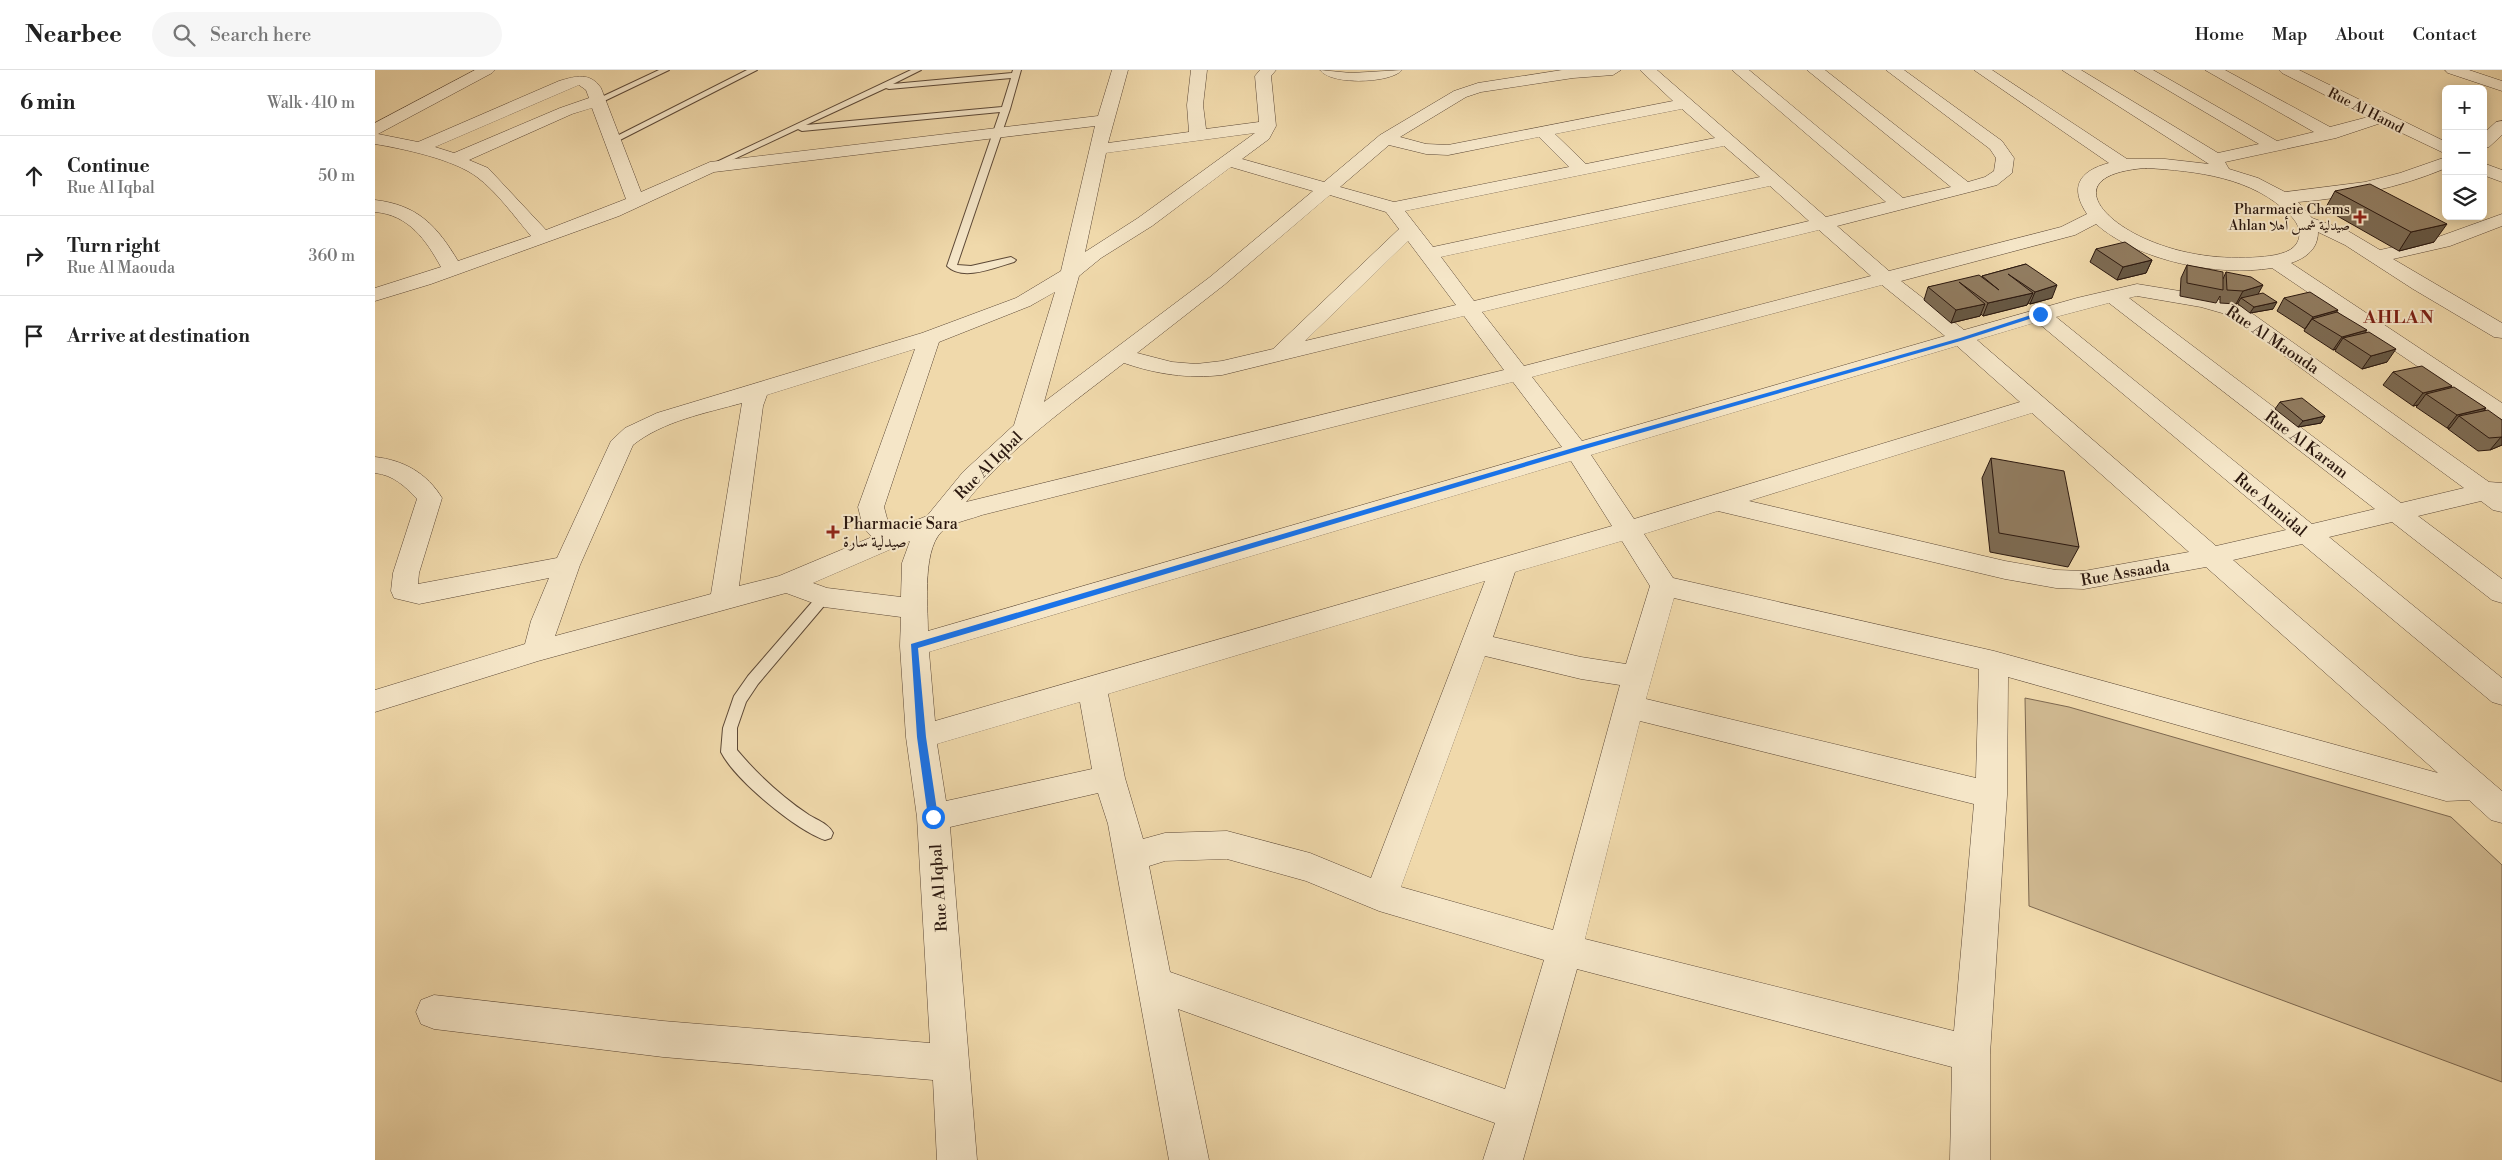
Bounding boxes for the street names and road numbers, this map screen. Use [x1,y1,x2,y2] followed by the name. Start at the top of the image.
[2325,84,2407,138] street label: Rue Al Hamd
[2222,301,2324,379] street label: Rue Al Maouda
[2260,407,2352,483] street label: Rue Al Karam
[951,427,1027,504] street label: Rue Al Iqbal
[2230,469,2311,541] street label: Rue Annidal
[2079,555,2172,591] street label: Rue Assaada
[926,843,952,932] street label: Rue Al Iqbal

